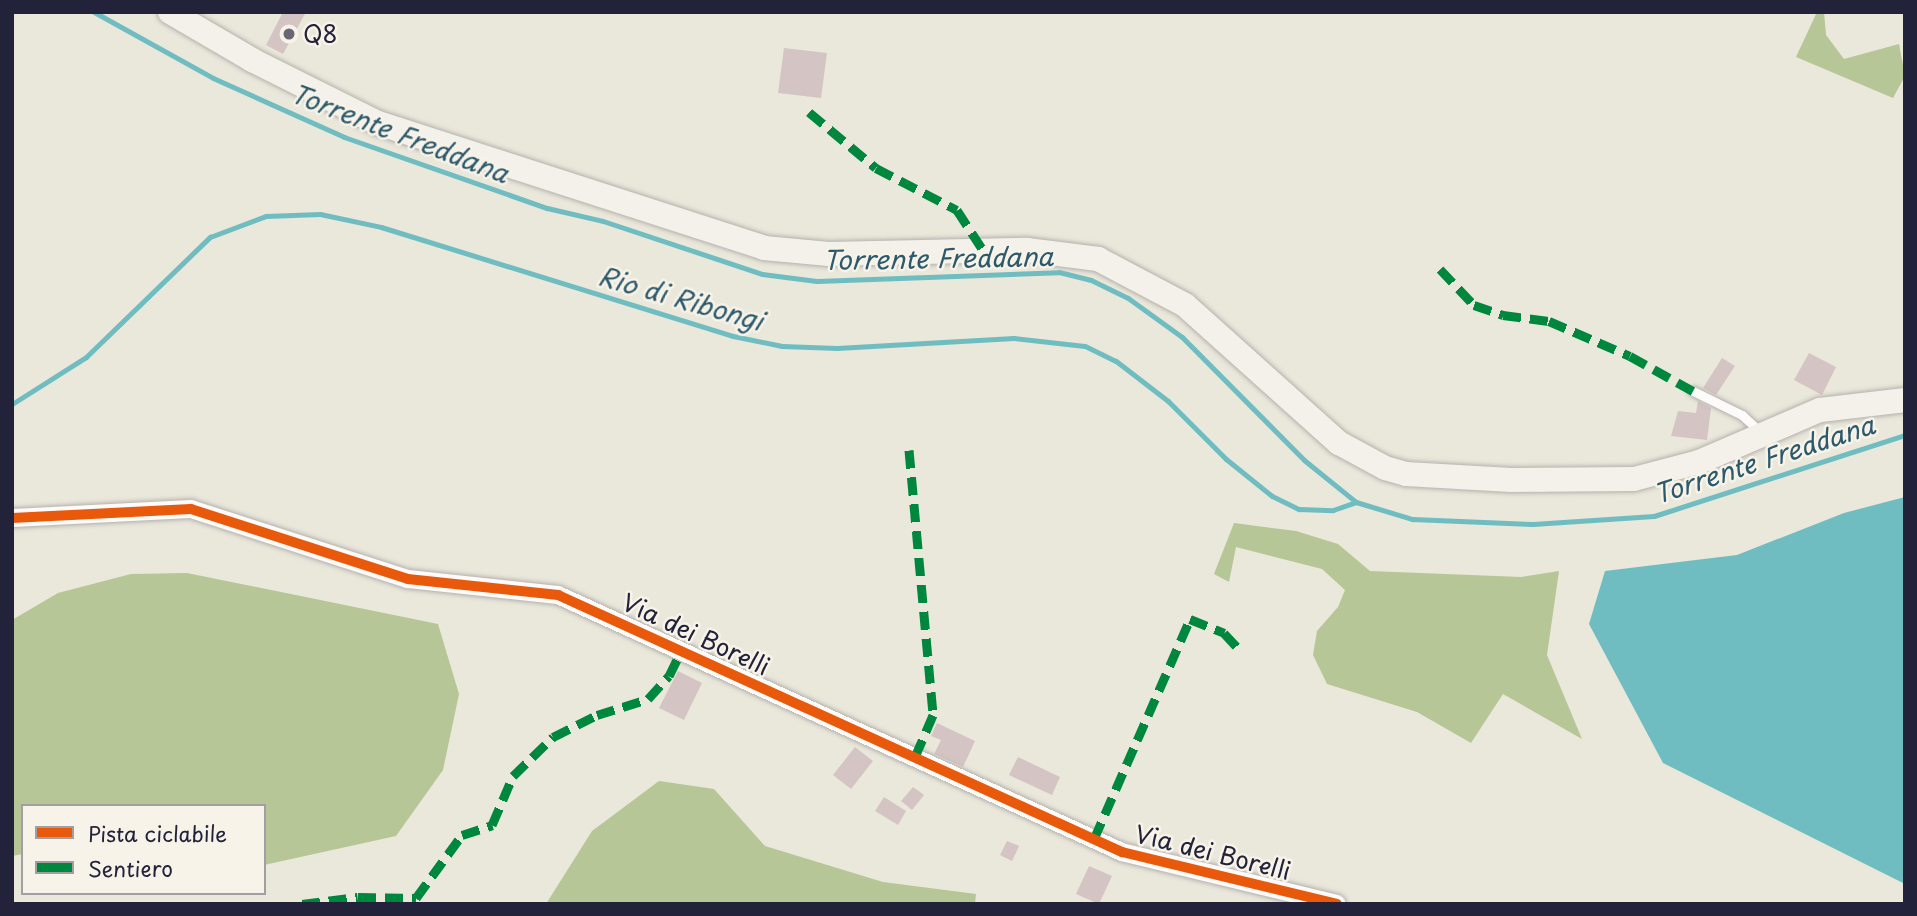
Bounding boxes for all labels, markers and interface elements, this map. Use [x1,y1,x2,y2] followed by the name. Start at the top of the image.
[303,20,338,48] place label: Q8
[281,26,297,42] marker: Q8
[287,77,513,189] water label: Torrente Freddana
[823,240,1053,276] water label: Torrente Freddana
[594,259,768,337] water label: Rio di Ribongi
[1650,409,1878,509] water label: Torrente Freddana
[617,587,775,681] street label: Via dei Borelli
[21,804,266,895] legend
[88,817,227,849] text: Pista ciclabile
[1132,819,1294,885] street label: Via dei Borelli
[88,852,173,884] text: Sentiero

